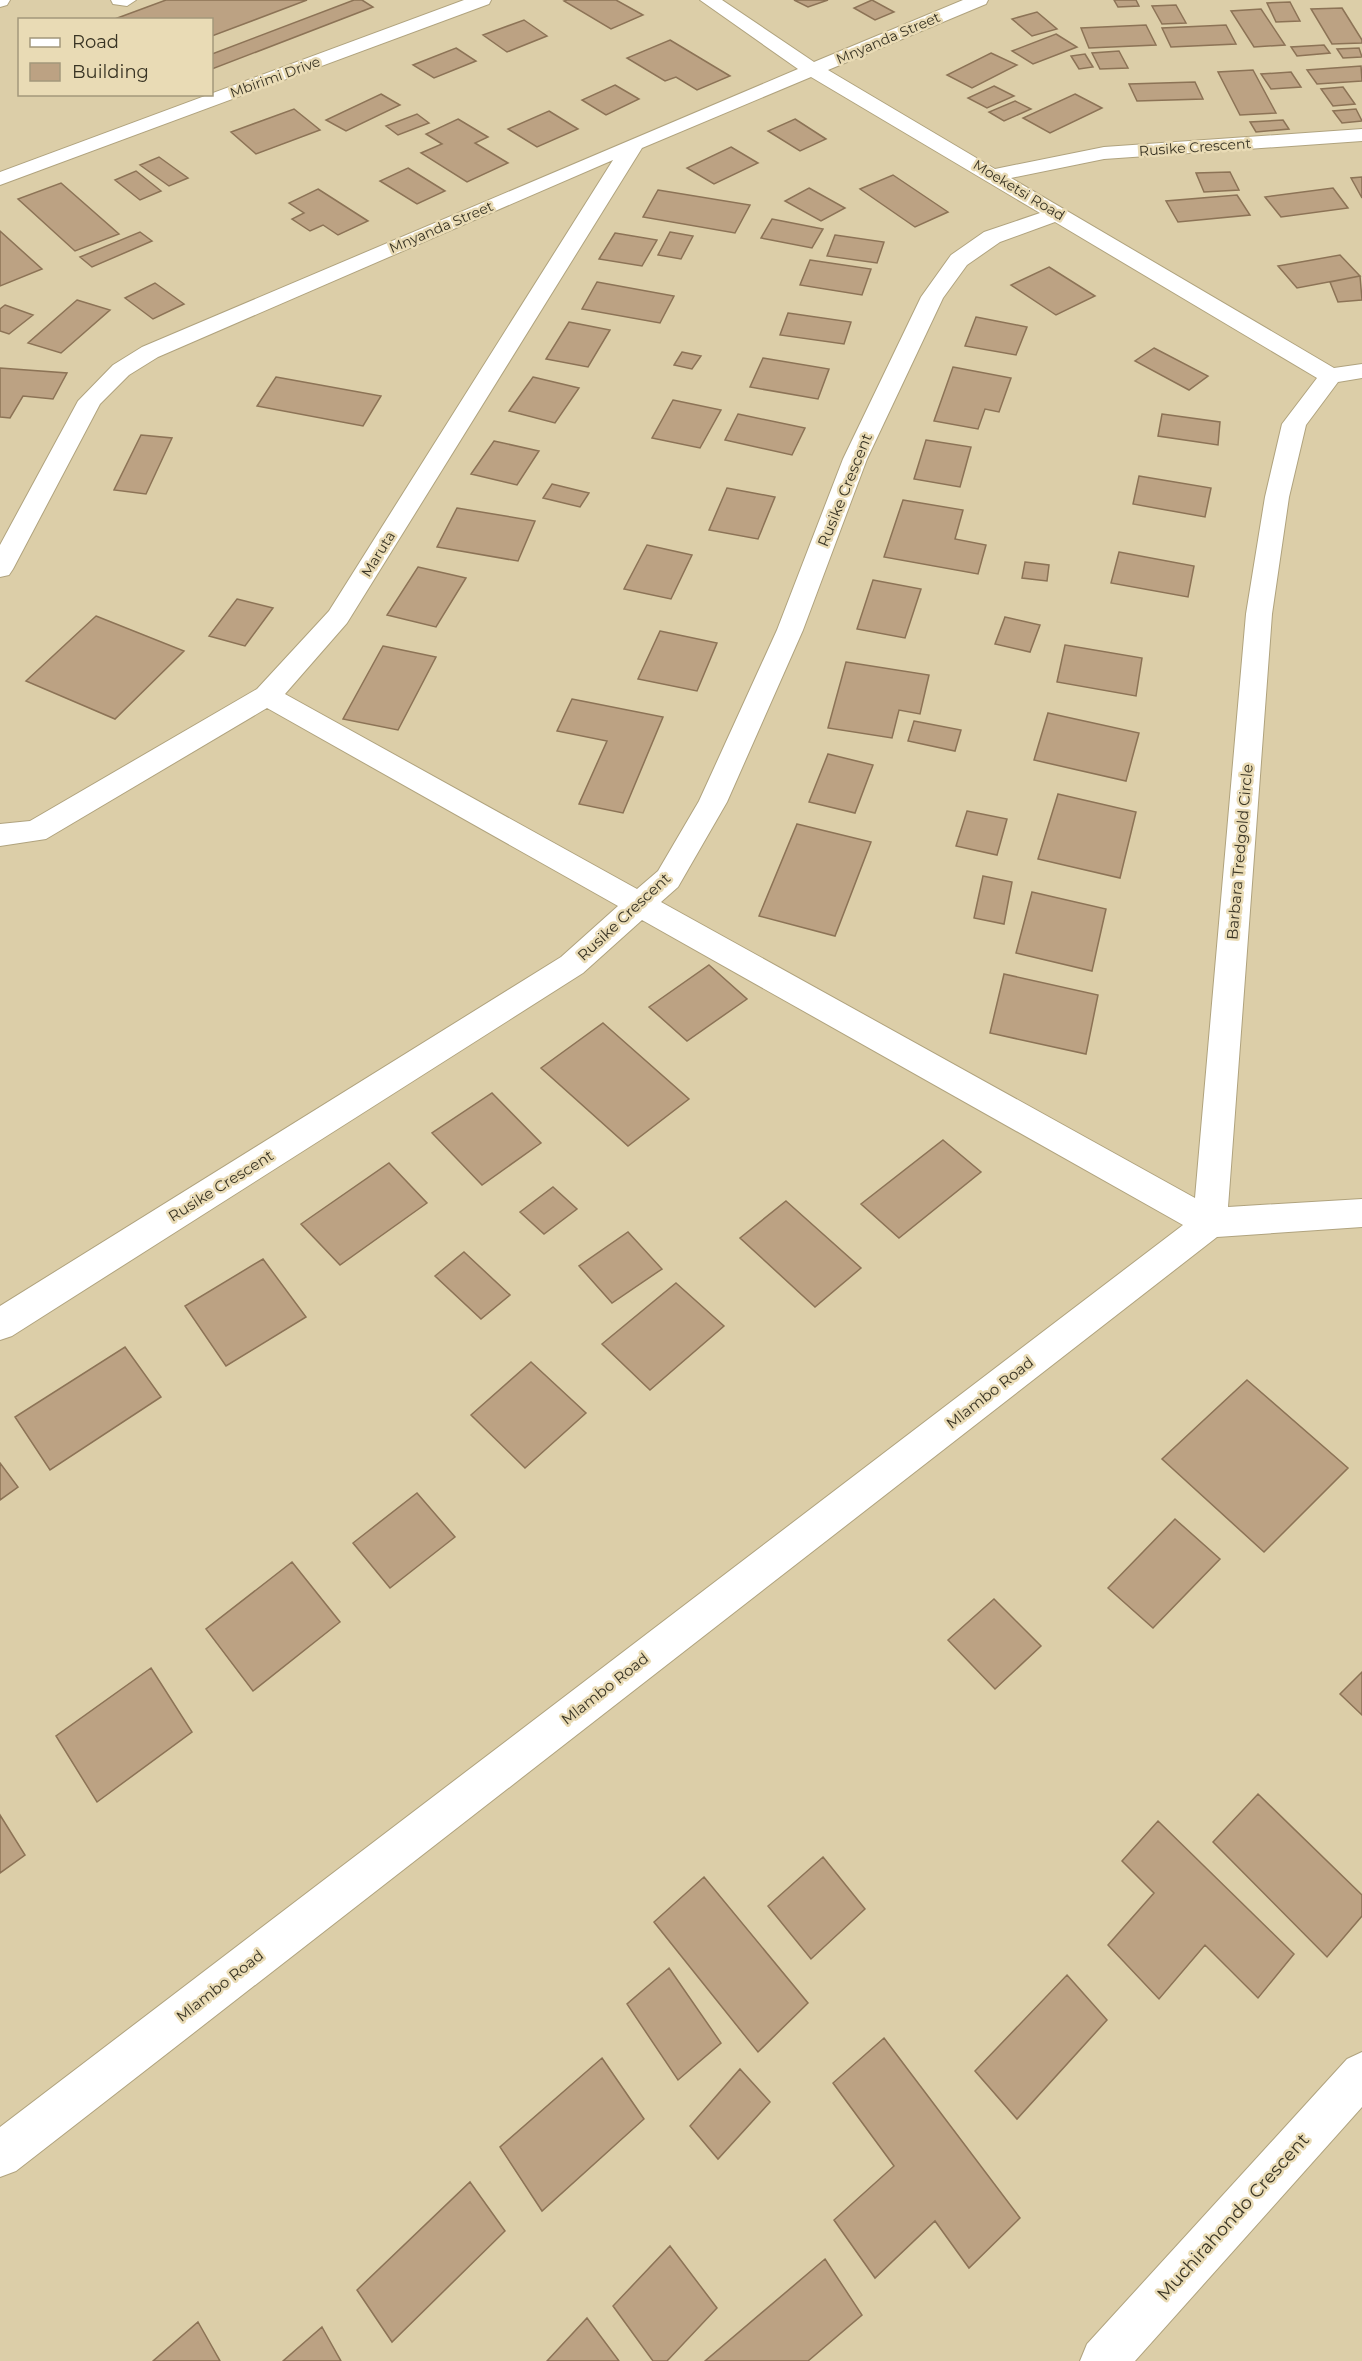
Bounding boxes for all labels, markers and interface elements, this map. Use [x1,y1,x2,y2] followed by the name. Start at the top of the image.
[833,8,943,68] street label: Mnyanda Street
[18,18,213,96] legend
[72,31,119,53] text: Road
[227,52,323,102] street label: Mbirimi Drive
[72,61,149,83] text: Building
[1138,134,1252,160] street label: Rusike Crescent
[970,156,1068,224] street label: Moeketsi Road
[386,197,496,257] street label: Mnyanda Street
[813,430,876,549] street label: Rusike Crescent
[357,528,399,580] street label: Maruta
[1222,763,1257,941] street label: Barbara Tredgold Circle
[573,869,674,965] street label: Rusike Crescent
[165,1146,277,1226] street label: Rusike Crescent
[942,1353,1037,1433] street label: Mlambo Road
[557,1649,652,1729] street label: Mlambo Road
[172,1946,267,2026] street label: Mlambo Road
[1152,2129,1314,2305] street label: Muchirahondo Crescent

